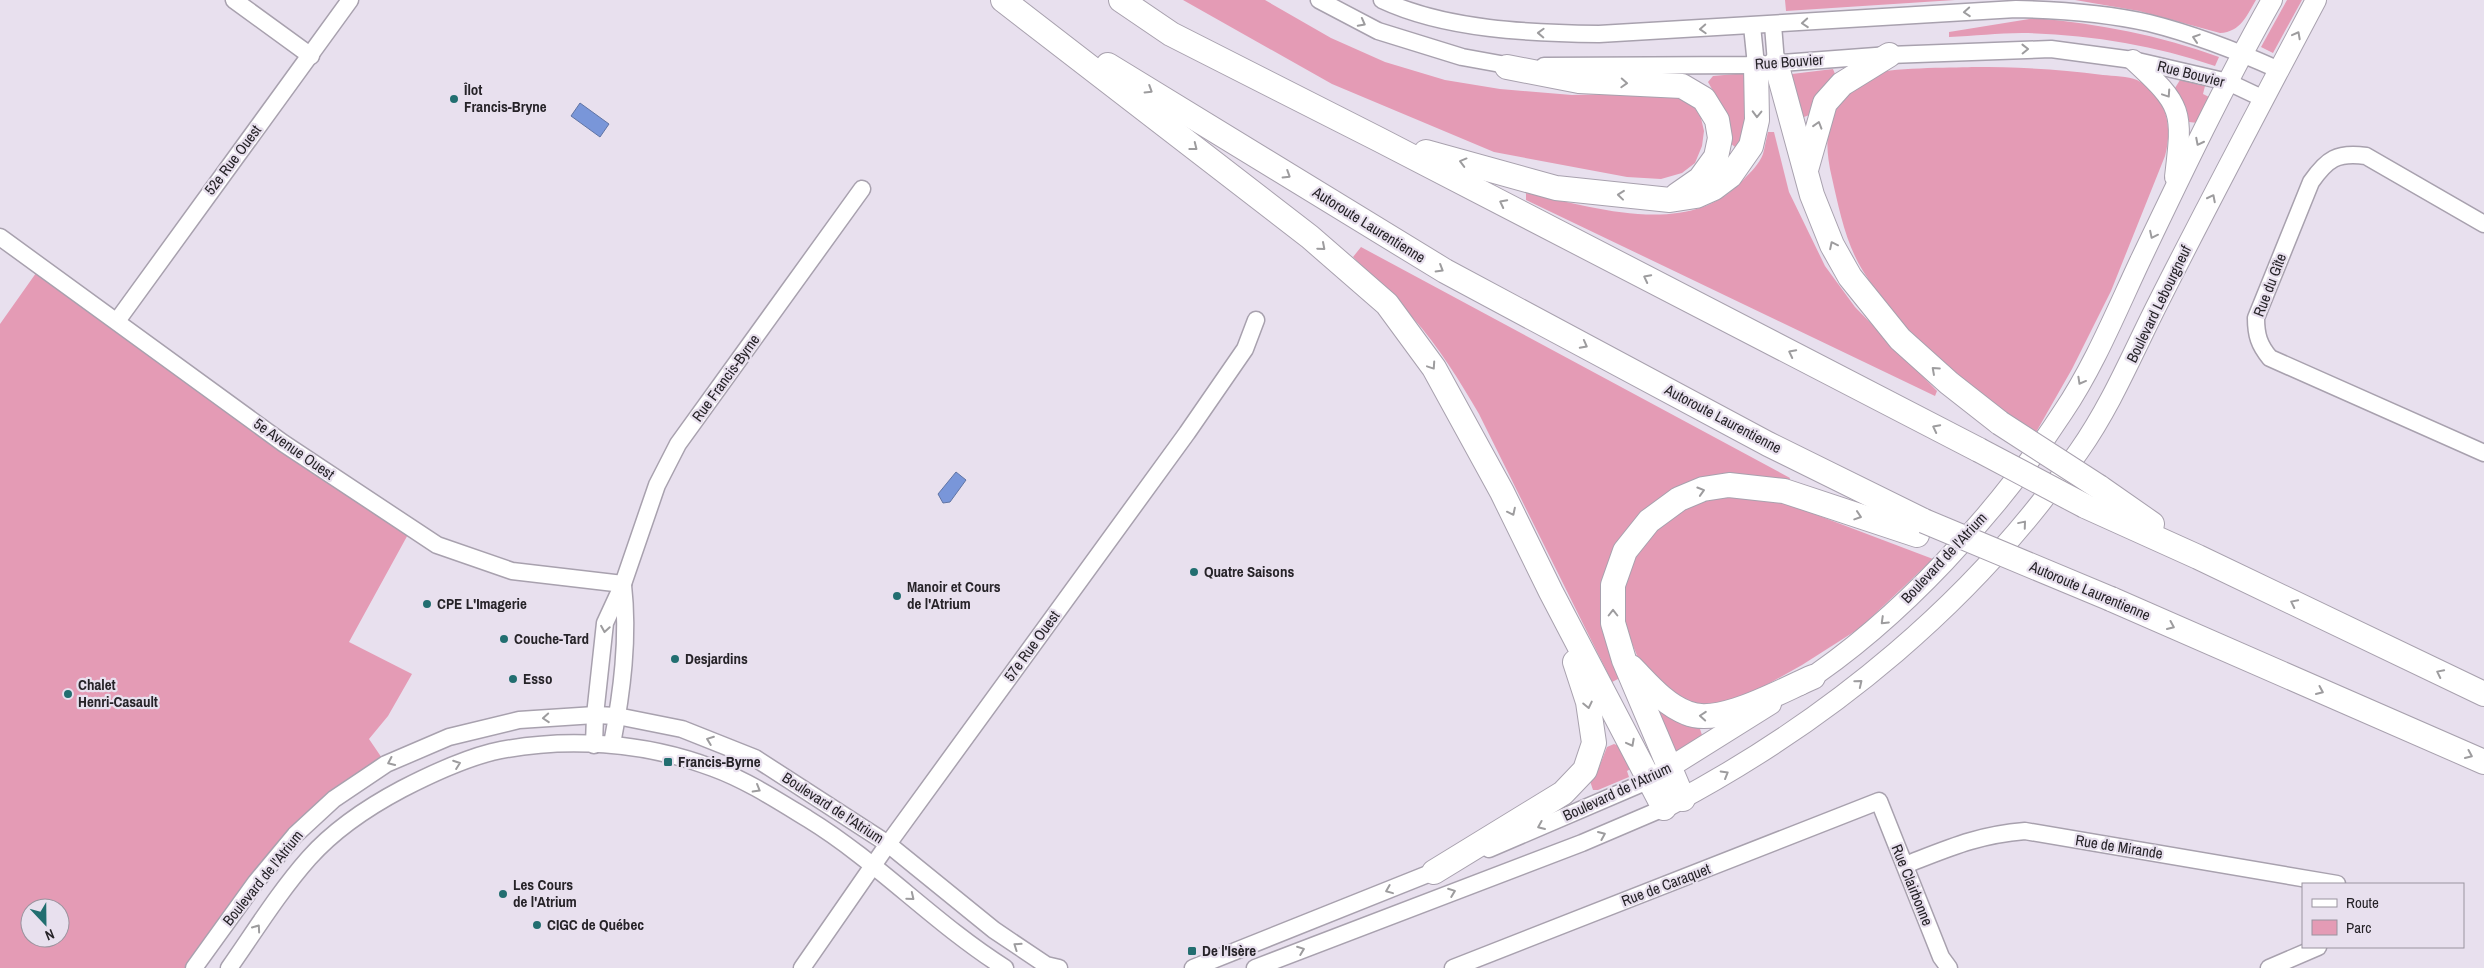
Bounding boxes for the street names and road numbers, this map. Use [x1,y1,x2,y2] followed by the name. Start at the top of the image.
[1754,49,1824,74] street label: Rue Bouvier
[2155,55,2227,92] street label: Rue Bouvier
[199,120,266,199] street label: 52e Rue Ouest
[1308,181,1430,268] street label: Autoroute Laurentienne
[2121,241,2196,366] street label: Boulevard Lebourgneuf
[2248,250,2291,320] street label: Rue du Gîte
[687,330,765,426] street label: Rue Francis-Byrne
[1660,378,1785,458] street label: Autoroute Laurentienne
[250,413,339,485] street label: 5e Avenue Ouest
[1896,508,1991,608] street label: Boulevard de l'Atrium
[2026,555,2154,626] street label: Autoroute Laurentienne
[999,606,1065,685] street label: 57e Rue Ouest
[1559,757,1674,826] street label: Boulevard de l'Atrium
[778,767,888,848] street label: Boulevard de l'Atrium
[218,826,308,930] street label: Boulevard de l'Atrium
[2074,829,2164,864] street label: Rue de Mirande
[1887,841,1938,929] street label: Rue Clairbonne
[1618,858,1714,911] street label: Rue de Caraquet

